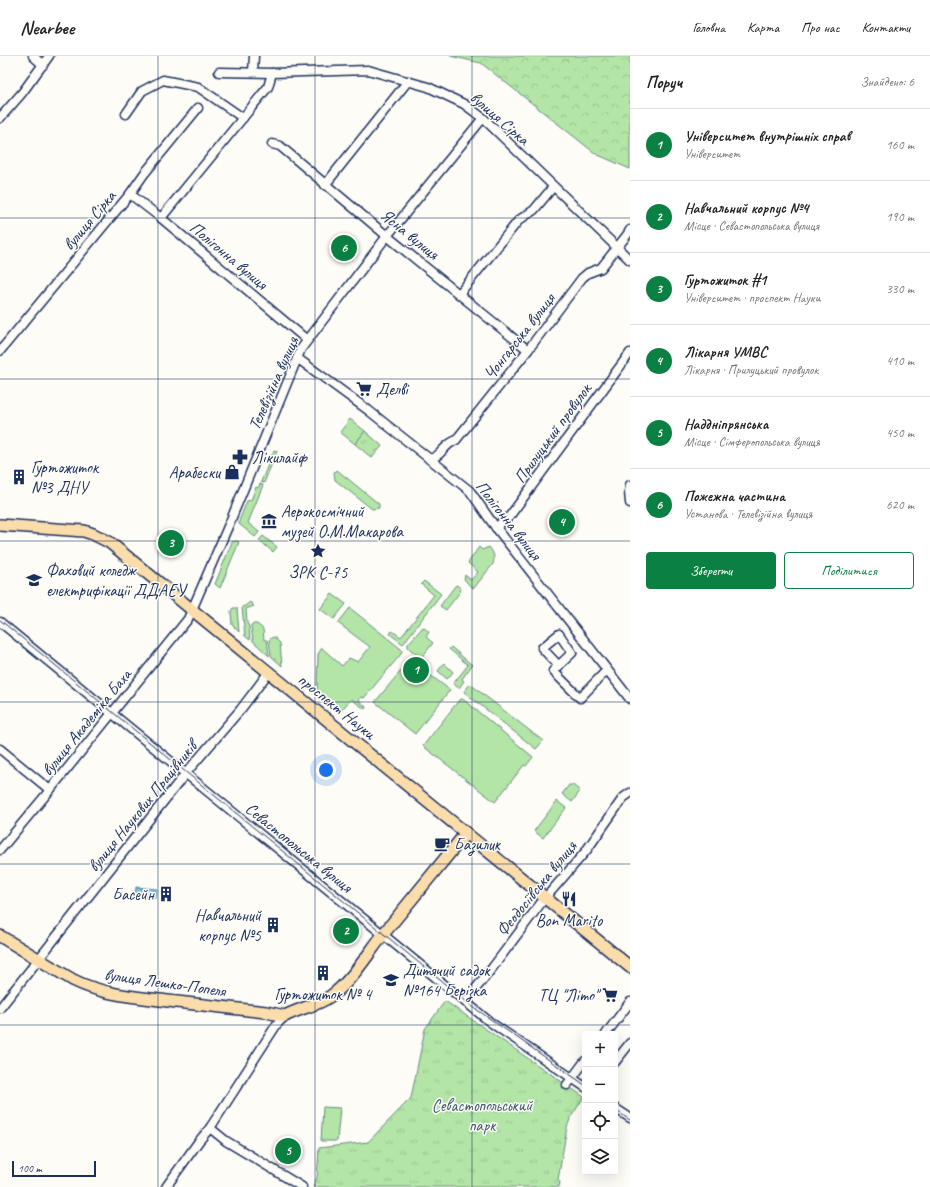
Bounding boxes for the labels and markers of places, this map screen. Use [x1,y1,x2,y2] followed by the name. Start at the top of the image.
[331,233,357,263] pin: 6
[376,379,410,400] place label: Делві
[355,380,373,398] supermarket icon: Делві
[252,447,308,468] place label: Лікилайф
[231,448,249,466] pharmacy icon: Лікилайф
[31,457,100,498] place label: Гуртожиток №3 ДНУ
[169,462,222,483] place label: Арабески
[223,463,241,481] shop icon: Арабески
[10,468,28,486] building icon: Гуртожиток №3 ДНУ
[281,501,404,543] place label: Аерокосмічний музей О.М.Макарова
[549,507,575,537] pin: 4
[260,512,278,530] museum icon: Аерокосмічний музей О.М.Макарова
[158,528,184,558] pin: 3
[309,542,327,560] place icon: ЗРК С-75
[46,560,188,601] place label: Фаховий коледж електрифікації ДДАЕУ
[289,562,349,583] place label: ЗРК С-75
[25,571,43,589] school or university icon: Фаховий коледж електрифікації ДДАЕУ
[403,655,429,685] pin: 1
[454,834,502,856] place label: Базилик
[433,835,451,853] cafe icon: Базилик
[112,884,155,905] place label: Басейн
[157,885,175,903] building icon: Басейн
[560,890,578,908] restaurant icon: Bon Marito
[195,905,262,946] place label: Навчальний корпус №5
[536,910,603,931] place label: Bon Marito
[264,916,282,934] building icon: Навчальний корпус №5
[333,916,359,946] pin: 2
[403,960,492,1002] place label: Дитячий садок №164 Берізка
[314,964,332,982] building icon: Гуртожиток № 4
[382,971,400,989] school or university icon: Дитячий садок №164 Берізка
[275,984,374,1005] place label: Гуртожиток № 4
[538,985,602,1006] place label: ТЦ "Літо"
[601,986,619,1004] supermarket icon: ТЦ "Літо"
[275,1136,301,1166] pin: 5

